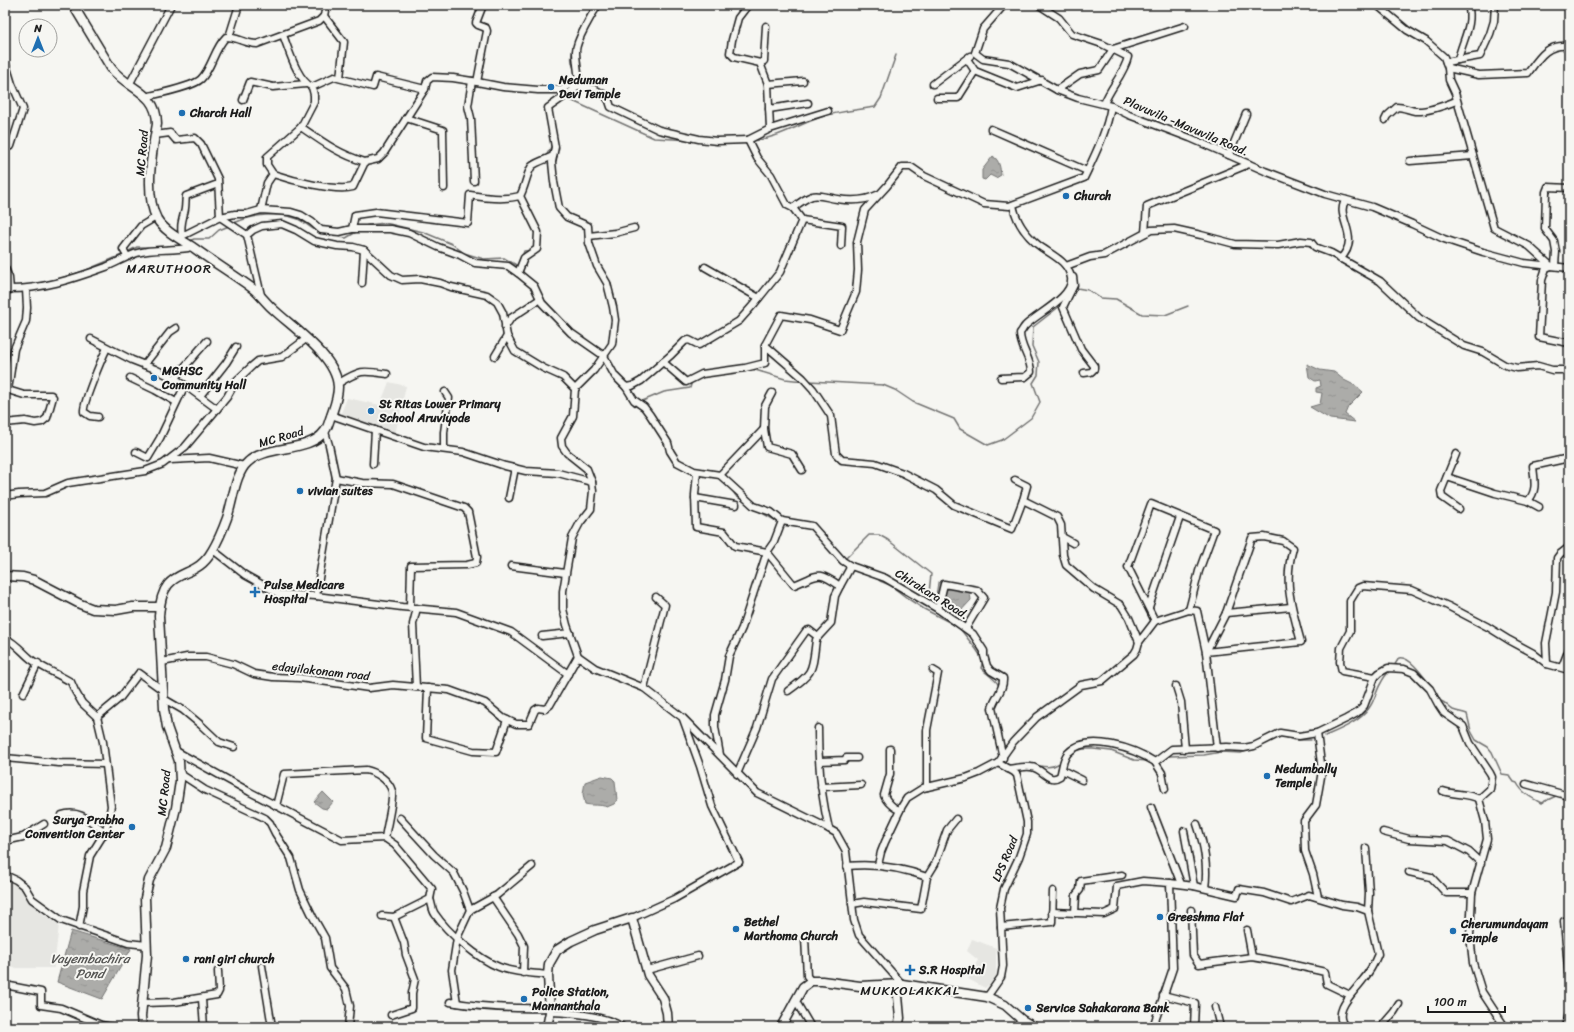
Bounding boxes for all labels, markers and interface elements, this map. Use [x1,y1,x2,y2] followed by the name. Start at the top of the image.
[18,18,58,58] north arrow
[33,19,42,38] text: N
[558,69,621,105] place label: Neduman Devi Temple
[546,82,556,92] marker: Neduman Devi Temple
[1120,90,1252,162] street label: Plavuvila -Mavuvila Road.
[189,102,252,124] place label: Charch Hall
[177,108,187,118] marker: Charch Hall
[129,127,155,177] street label: MC Road
[1073,185,1112,207] place label: Church
[1061,191,1071,201] marker: Church
[126,257,212,280] district label: MARUTHOOR
[161,360,247,396] place label: MGHSC Community Hall
[149,373,159,383] marker: MGHSC Community Hall
[378,393,501,429] place label: St Ritas Lower Primary School Aruviyode
[366,406,376,416] marker: St Ritas Lower Primary School Aruviyode
[256,420,308,454] street label: MC Road
[308,480,374,502] place label: vivian suites
[295,486,305,496] marker: vivian suites
[891,562,973,626] street label: Chirakara Road.
[263,574,345,610] place label: Pulse Medicare Hospital
[249,586,261,598] marker: Pulse Medicare Hospital
[271,655,372,687] street label: edayilakonam road
[1274,758,1338,794] place label: Nedumbally Temple
[151,767,178,817] street label: MC Road
[1262,771,1272,781] marker: Nedumbally Temple
[24,809,125,845] place label: Surya Prabha Convention Center
[127,822,137,832] marker: Surya Prabha Convention Center
[986,831,1025,885] street label: LPS Road
[1167,906,1245,928] place label: Greeshma Flat
[743,911,839,947] place label: Bethel Marthoma Church
[1155,912,1165,922] marker: Greeshma Flat
[1460,913,1549,949] place label: Cherumundayam Temple
[731,924,741,934] marker: Bethel Marthoma Church
[1448,926,1458,936] marker: Cherumundayam Temple
[51,947,131,985] water label: Vayembachira Pond
[193,948,275,970] place label: rani giri church
[181,954,191,964] marker: rani giri church
[918,959,985,981] place label: S.R Hospital
[904,964,916,976] marker: S.R Hospital
[860,979,960,1002] district label: MUKKOLAKKAL
[531,981,610,1017] place label: Police Station, Mannanthala
[1428,988,1505,1014] scale bar
[1434,991,1467,1013] text: 100 m
[519,994,529,1004] marker: Police Station, Mannanthala
[1035,997,1170,1019] place label: Service Sahakarana Bank
[1023,1003,1033,1013] marker: Service Sahakarana Bank

